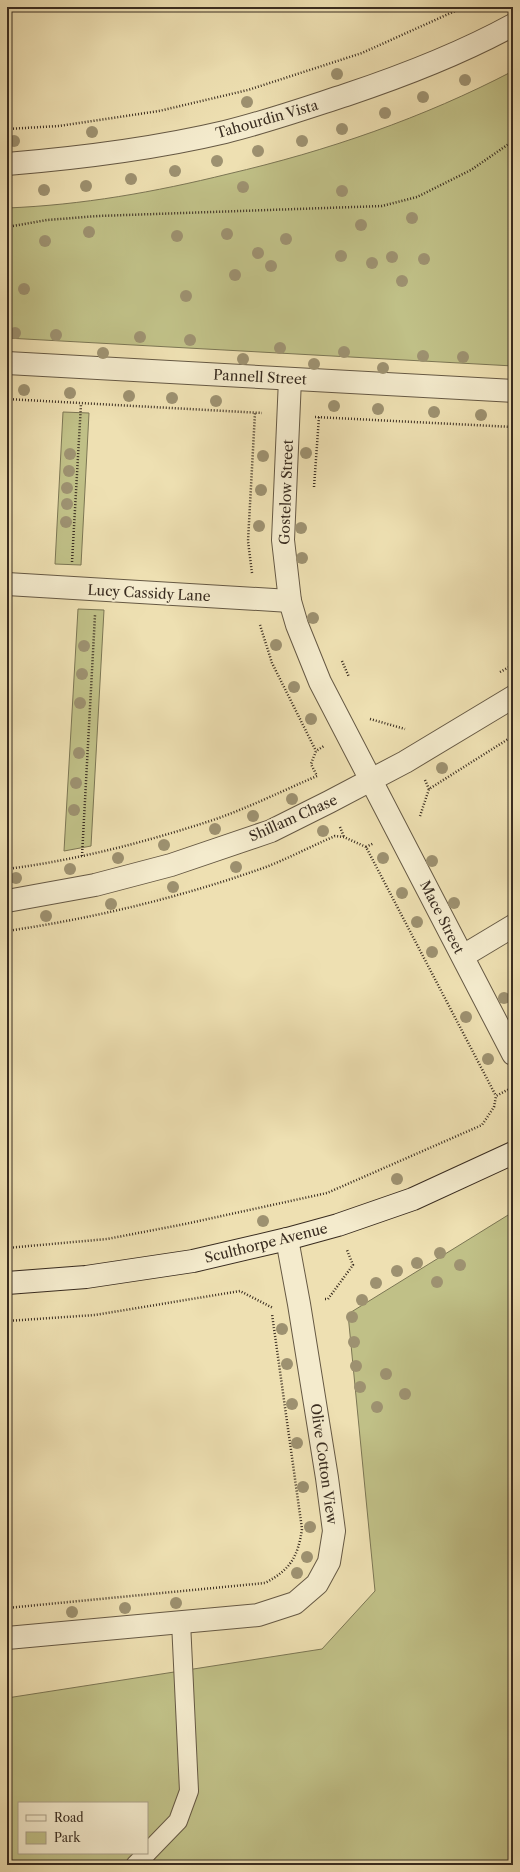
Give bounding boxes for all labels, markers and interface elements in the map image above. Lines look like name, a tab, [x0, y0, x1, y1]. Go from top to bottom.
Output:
street label: Tahourdin Vista	[214, 96, 321, 142]
street label: Pannell Street	[213, 366, 307, 388]
street label: Gostelow Street	[275, 439, 297, 545]
street label: Lucy Cassidy Lane	[87, 581, 211, 605]
street label: Shillam Chase	[246, 790, 340, 845]
street label: Mace Street	[416, 877, 468, 957]
street label: Sculthorpe Avenue	[203, 1219, 330, 1267]
street label: Olive Cotton View	[307, 1402, 341, 1526]
legend	[18, 1802, 148, 1854]
text: Road	[54, 1810, 84, 1825]
text: Park	[54, 1830, 81, 1845]

